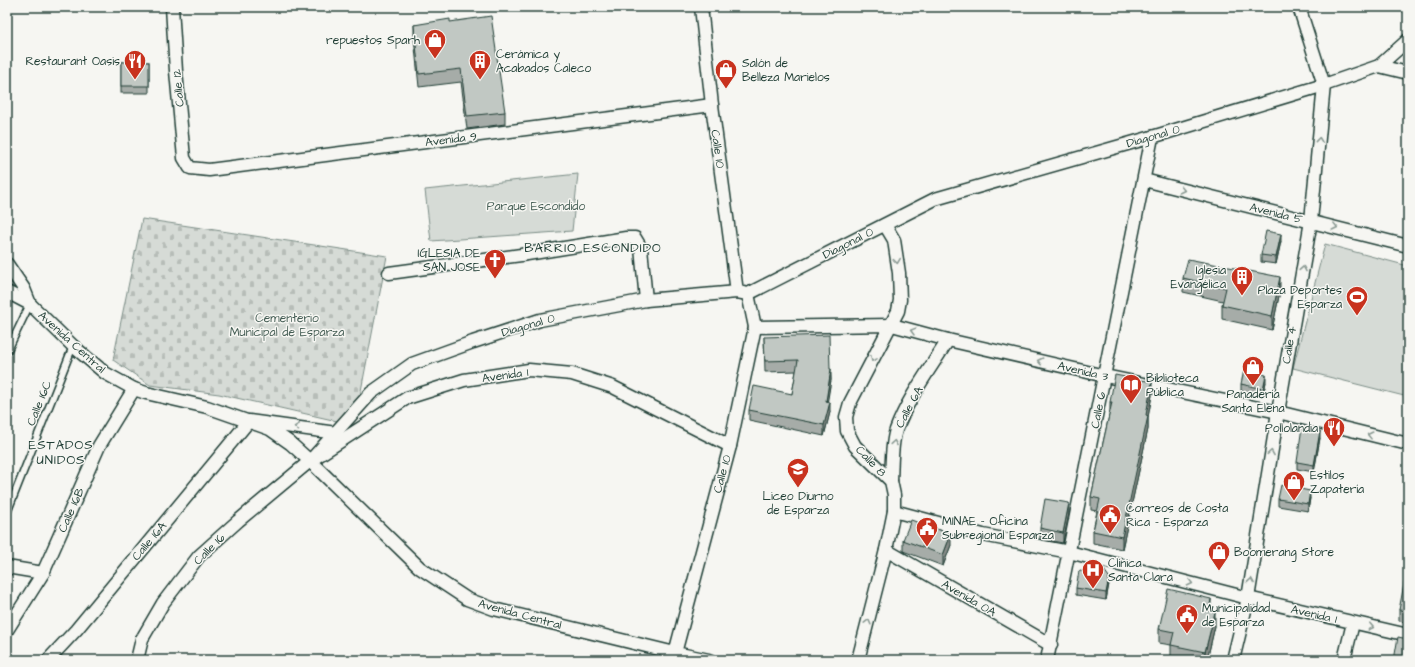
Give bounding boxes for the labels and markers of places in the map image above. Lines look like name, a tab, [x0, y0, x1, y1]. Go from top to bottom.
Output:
shop icon: repuestos Sparh	[422, 27, 448, 60]
place label: repuestos Sparh	[326, 32, 420, 49]
place label: Cerámica y Acabados Caleco	[496, 46, 592, 77]
restaurant icon: Restaurant Oasis	[122, 48, 148, 81]
building icon: Cerámica y Acabados Caleco	[467, 48, 493, 81]
place label: Restaurant Oasis	[25, 53, 120, 70]
place label: Salón de Belleza Marielos	[742, 55, 830, 86]
shop icon: Salón de Belleza Marielos	[713, 57, 739, 90]
place label: IGLESIA DE SAN JOSE	[418, 245, 480, 276]
church icon: IGLESIA DE SAN JOSE	[482, 247, 508, 280]
place label: Iglesia Evangélica	[1170, 262, 1226, 294]
building icon: Iglesia Evangélica	[1229, 264, 1255, 297]
place label: Plaza Deportes Esparza	[1258, 282, 1342, 313]
sports icon: Plaza Deportes Esparza	[1344, 284, 1370, 317]
shop icon: Panadería Santa Elena	[1240, 354, 1266, 387]
place label: Biblioteca Pública	[1146, 370, 1199, 401]
library icon: Biblioteca Pública	[1118, 372, 1144, 405]
place label: Panadería Santa Elena	[1221, 386, 1285, 417]
restaurant icon: Pollolandia	[1321, 415, 1347, 448]
place label: Pollolandia	[1265, 420, 1318, 437]
school or university icon: Liceo Diurno de Esparza	[785, 456, 811, 489]
place label: Estilos Zapatería	[1310, 467, 1364, 498]
shop icon: Estilos Zapatería	[1281, 469, 1307, 502]
place label: Liceo Diurno de Esparza	[763, 488, 834, 519]
place label: Correos de Costa Rica - Esparza	[1126, 500, 1228, 531]
public building icon: Correos de Costa Rica - Esparza	[1097, 502, 1123, 535]
place label: MINAE - Oficina Subregional Esparza	[942, 513, 1054, 545]
public building icon: MINAE - Oficina Subregional Esparza	[914, 515, 940, 548]
shop icon: Boomerang Store	[1206, 539, 1232, 572]
place label: Boomerang Store	[1234, 544, 1335, 562]
place label: Clínica Santa Clara	[1108, 555, 1173, 586]
hospital icon: Clínica Santa Clara	[1080, 557, 1106, 590]
place label: Municipalidad de Esparza	[1202, 600, 1270, 631]
public building icon: Municipalidad de Esparza	[1174, 602, 1200, 635]

